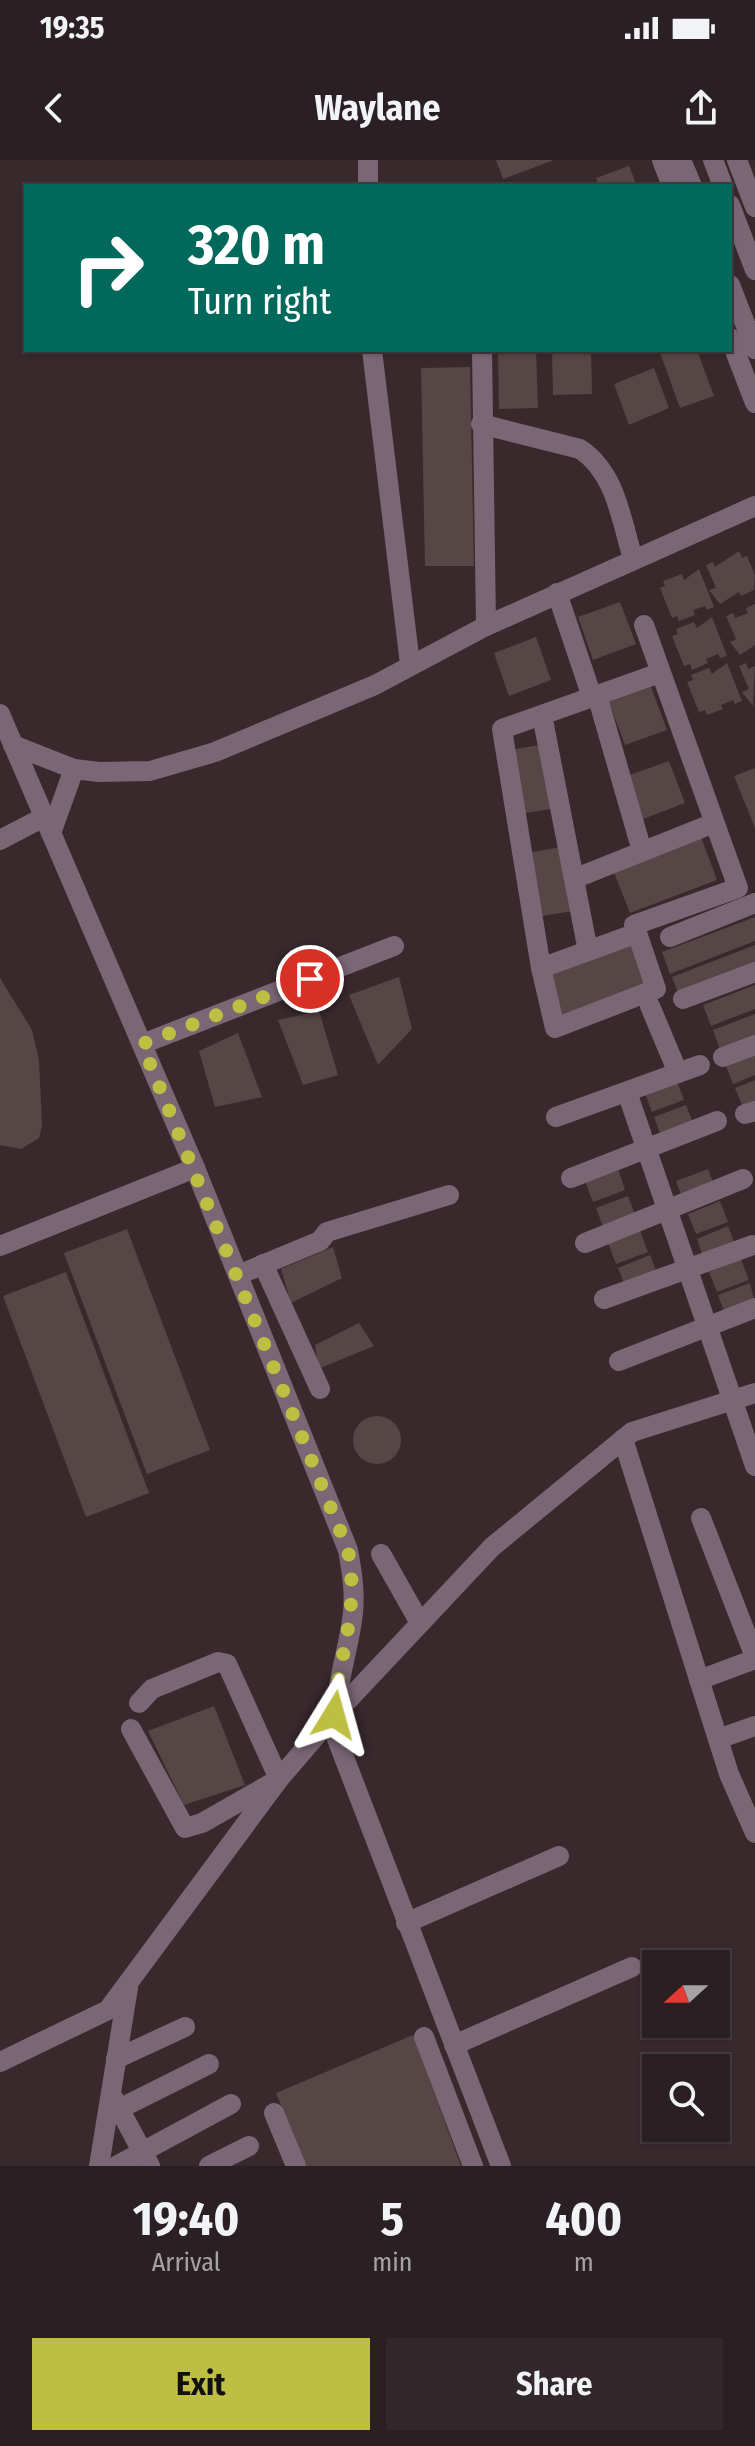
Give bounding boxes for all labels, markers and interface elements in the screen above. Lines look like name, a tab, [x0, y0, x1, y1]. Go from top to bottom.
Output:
text: 19:35	[40, 10, 104, 46]
icon: back	[32, 86, 76, 130]
text: Waylane	[315, 86, 440, 130]
icon: share	[679, 86, 723, 130]
text: 320 m	[188, 212, 325, 279]
icon: right	[56, 216, 160, 320]
text: Turn right	[188, 280, 331, 324]
pin	[276, 945, 344, 1013]
icon: arrive	[288, 957, 332, 1001]
position arrow	[292, 1673, 376, 1757]
north arrow	[642, 1950, 730, 2038]
map controls	[642, 1950, 730, 2142]
button: search	[642, 2054, 730, 2142]
text: 19:40	[133, 2190, 239, 2248]
text: 5	[381, 2190, 404, 2248]
text: 400	[545, 2190, 622, 2248]
text: Arrival	[152, 2247, 221, 2278]
text: min	[372, 2247, 412, 2278]
text: m	[574, 2247, 594, 2278]
button: Exit	[32, 2338, 370, 2430]
button: Share	[386, 2338, 723, 2430]

